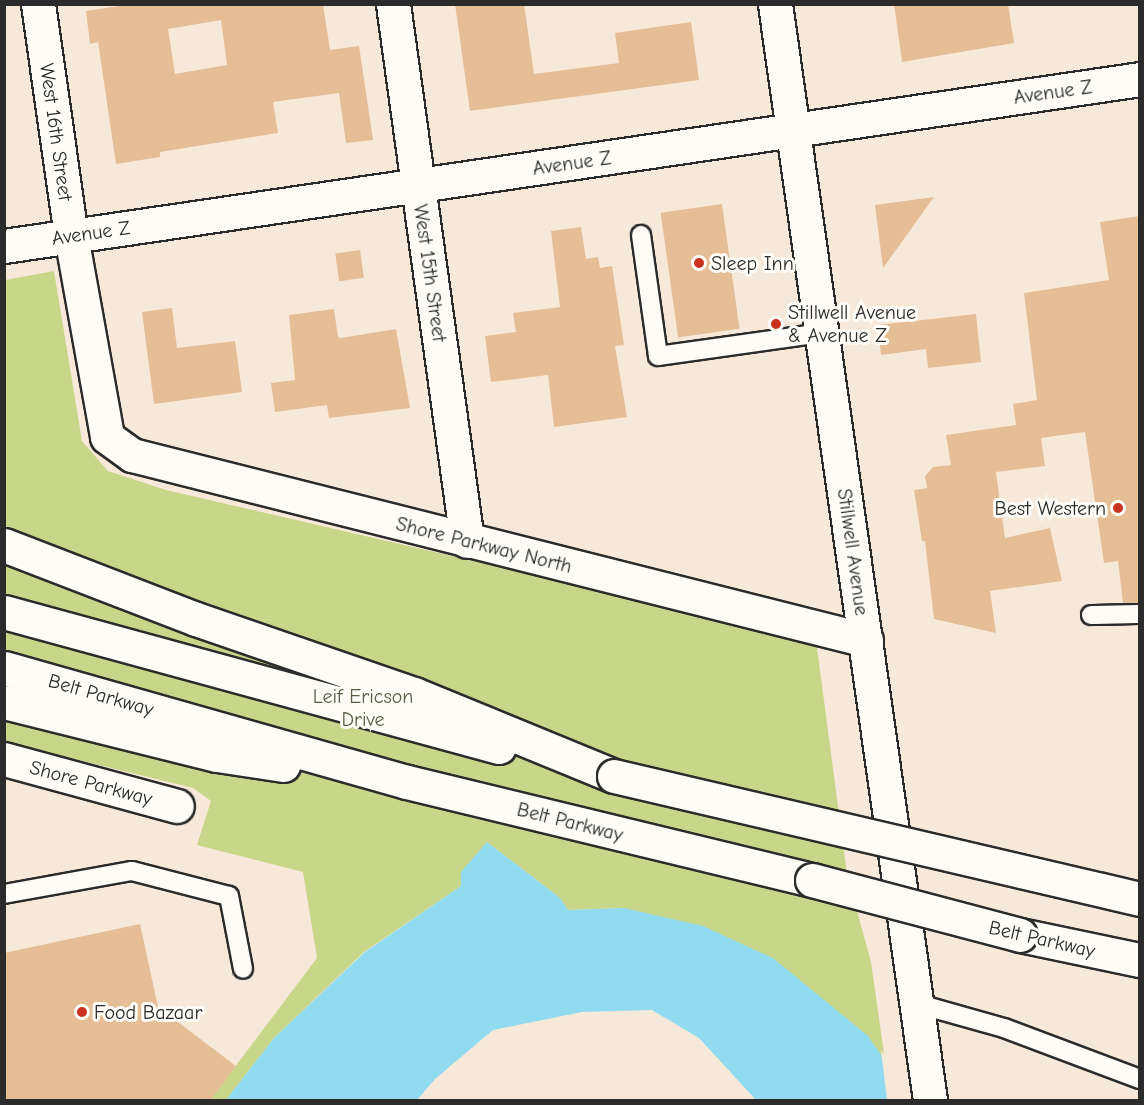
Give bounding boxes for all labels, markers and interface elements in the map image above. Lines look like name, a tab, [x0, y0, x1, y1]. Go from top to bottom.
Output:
street label: West 16th Street	[34, 62, 78, 202]
street label: Avenue Z	[1012, 75, 1094, 109]
street label: Avenue Z	[531, 146, 613, 180]
street label: West 15th Street	[408, 203, 452, 343]
street label: Avenue Z	[50, 216, 132, 250]
place label: Sleep Inn	[711, 251, 794, 275]
marker: Sleep Inn	[692, 256, 706, 270]
place label: Stillwell Avenue & Avenue Z	[788, 300, 916, 347]
marker: Stillwell Avenue & Avenue Z	[769, 317, 783, 331]
street label: Stillwell Avenue	[832, 487, 874, 617]
place label: Best Western	[994, 496, 1106, 520]
marker: Best Western	[1111, 501, 1125, 515]
street label: Shore Parkway North	[393, 512, 575, 578]
street label: Belt Parkway	[46, 669, 156, 721]
park label: Leif Ericson Drive	[313, 685, 413, 732]
street label: Shore Parkway	[27, 755, 155, 811]
street label: Belt Parkway	[515, 797, 625, 847]
street label: Belt Parkway	[987, 915, 1097, 963]
place label: Food Bazaar	[94, 1000, 202, 1024]
marker: Food Bazaar	[75, 1005, 89, 1019]

